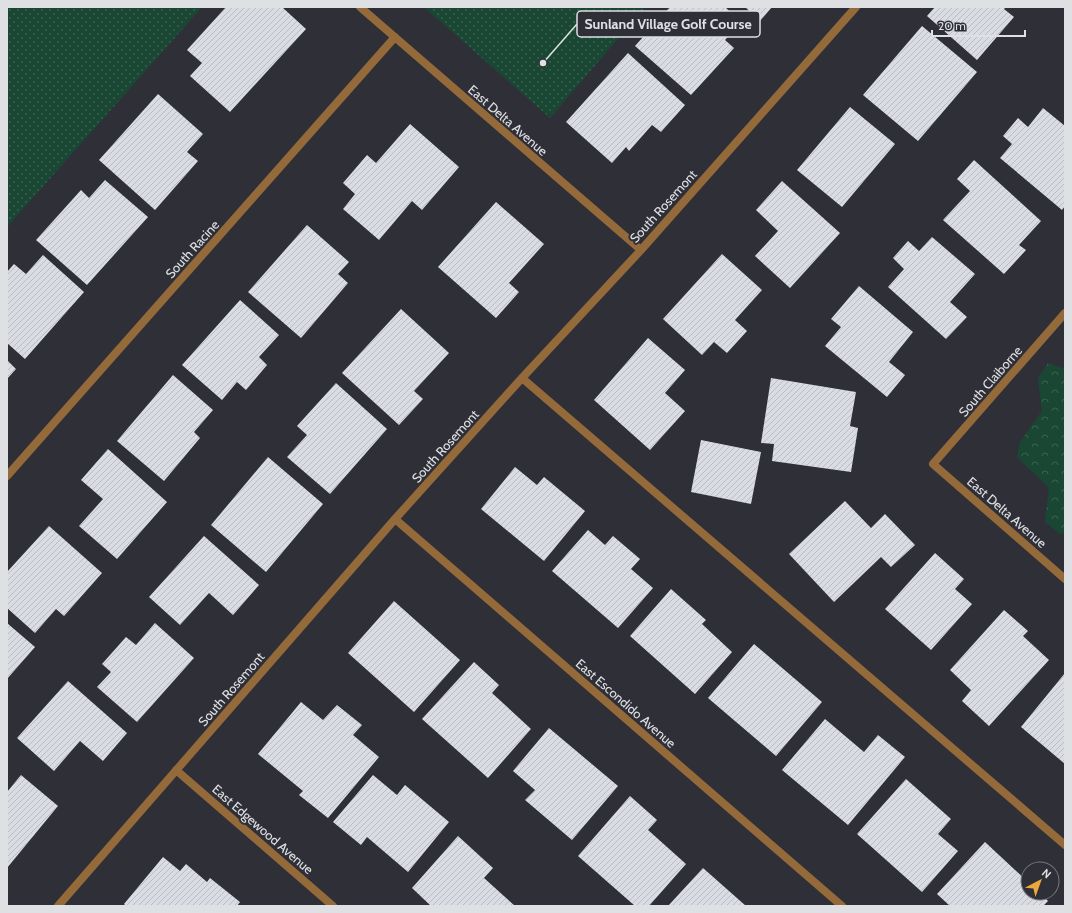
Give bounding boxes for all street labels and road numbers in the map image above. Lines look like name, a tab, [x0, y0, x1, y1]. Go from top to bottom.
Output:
street label: East Delta Avenue	[465, 81, 551, 159]
street label: South Rosemont	[626, 166, 700, 246]
street label: South Racine	[162, 216, 222, 281]
street label: South Claiborne	[955, 342, 1025, 420]
street label: South Rosemont	[408, 406, 482, 486]
street label: East Delta Avenue	[964, 473, 1050, 551]
street label: South Rosemont	[195, 648, 268, 729]
street label: East Escondido Avenue	[573, 655, 680, 751]
street label: East Edgewood Avenue	[209, 781, 317, 877]

